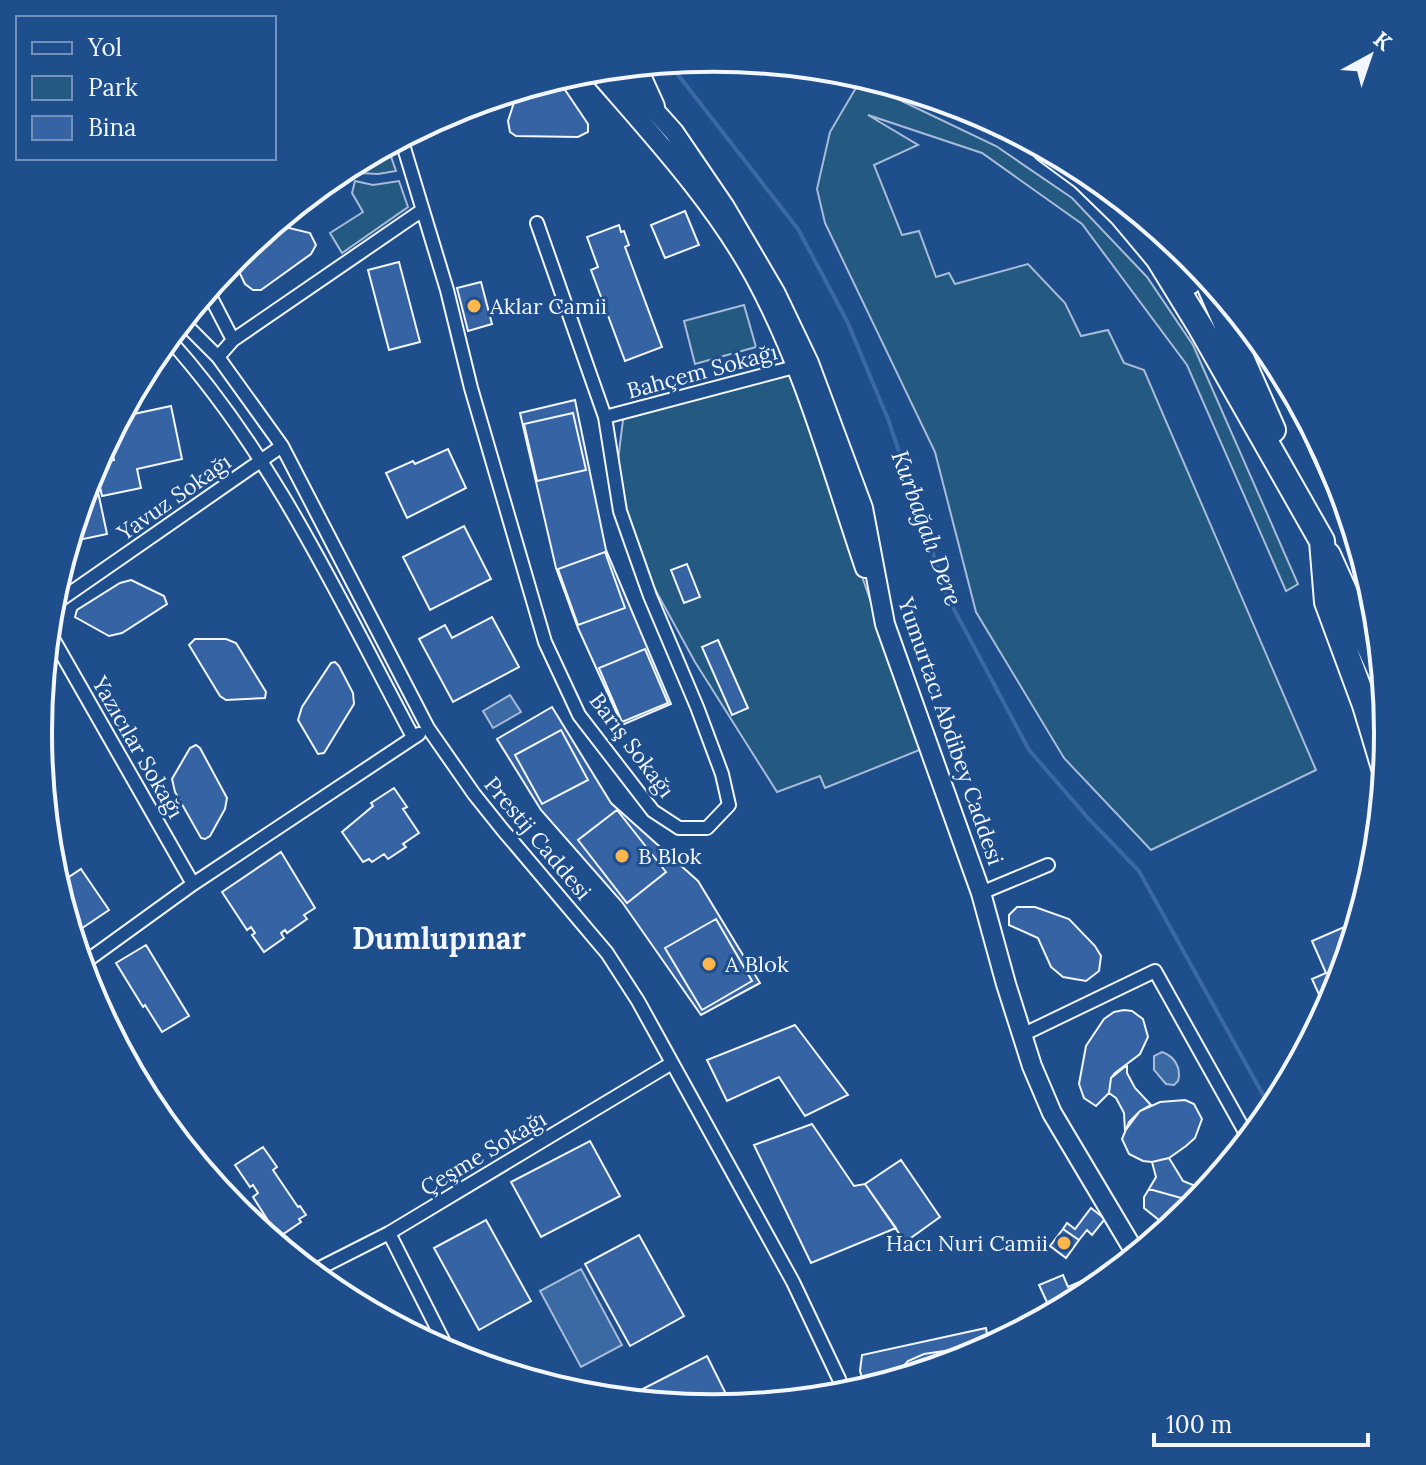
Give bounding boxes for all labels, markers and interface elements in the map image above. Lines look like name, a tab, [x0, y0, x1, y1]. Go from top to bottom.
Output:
legend	[16, 16, 276, 160]
north arrow	[1330, 16, 1410, 96]
text: K	[1368, 25, 1398, 57]
text: Yol	[87, 32, 122, 63]
text: Park	[88, 72, 138, 103]
text: Bina	[88, 112, 136, 143]
place label: Aklar Camii	[489, 292, 607, 320]
marker: Aklar Camii	[465, 297, 483, 315]
street label: Bahçem Sokağı	[624, 337, 780, 405]
water label: Kurbağalı Dere	[885, 446, 969, 610]
street label: Yavuz Sokağı	[111, 447, 236, 547]
street label: Yumurtacı Abdibey Caddesi	[892, 593, 1010, 869]
street label: Yazıcılar Sokağı	[85, 670, 190, 823]
street label: Barış Sokağı	[583, 687, 681, 803]
street label: Prestij Caddesi	[478, 771, 598, 905]
place label: B Blok	[638, 842, 702, 870]
marker: B Blok	[613, 847, 631, 865]
district label: Dumlupınar	[352, 919, 527, 957]
place label: A Blok	[724, 950, 789, 978]
marker: A Blok	[700, 955, 718, 973]
street label: Çeşme Sokağı	[415, 1104, 551, 1202]
place label: Hacı Nuri Camii	[886, 1229, 1048, 1257]
marker: Hacı Nuri Camii	[1055, 1234, 1073, 1252]
scale bar	[1154, 1397, 1368, 1447]
text: 100 m	[1166, 1409, 1232, 1440]

